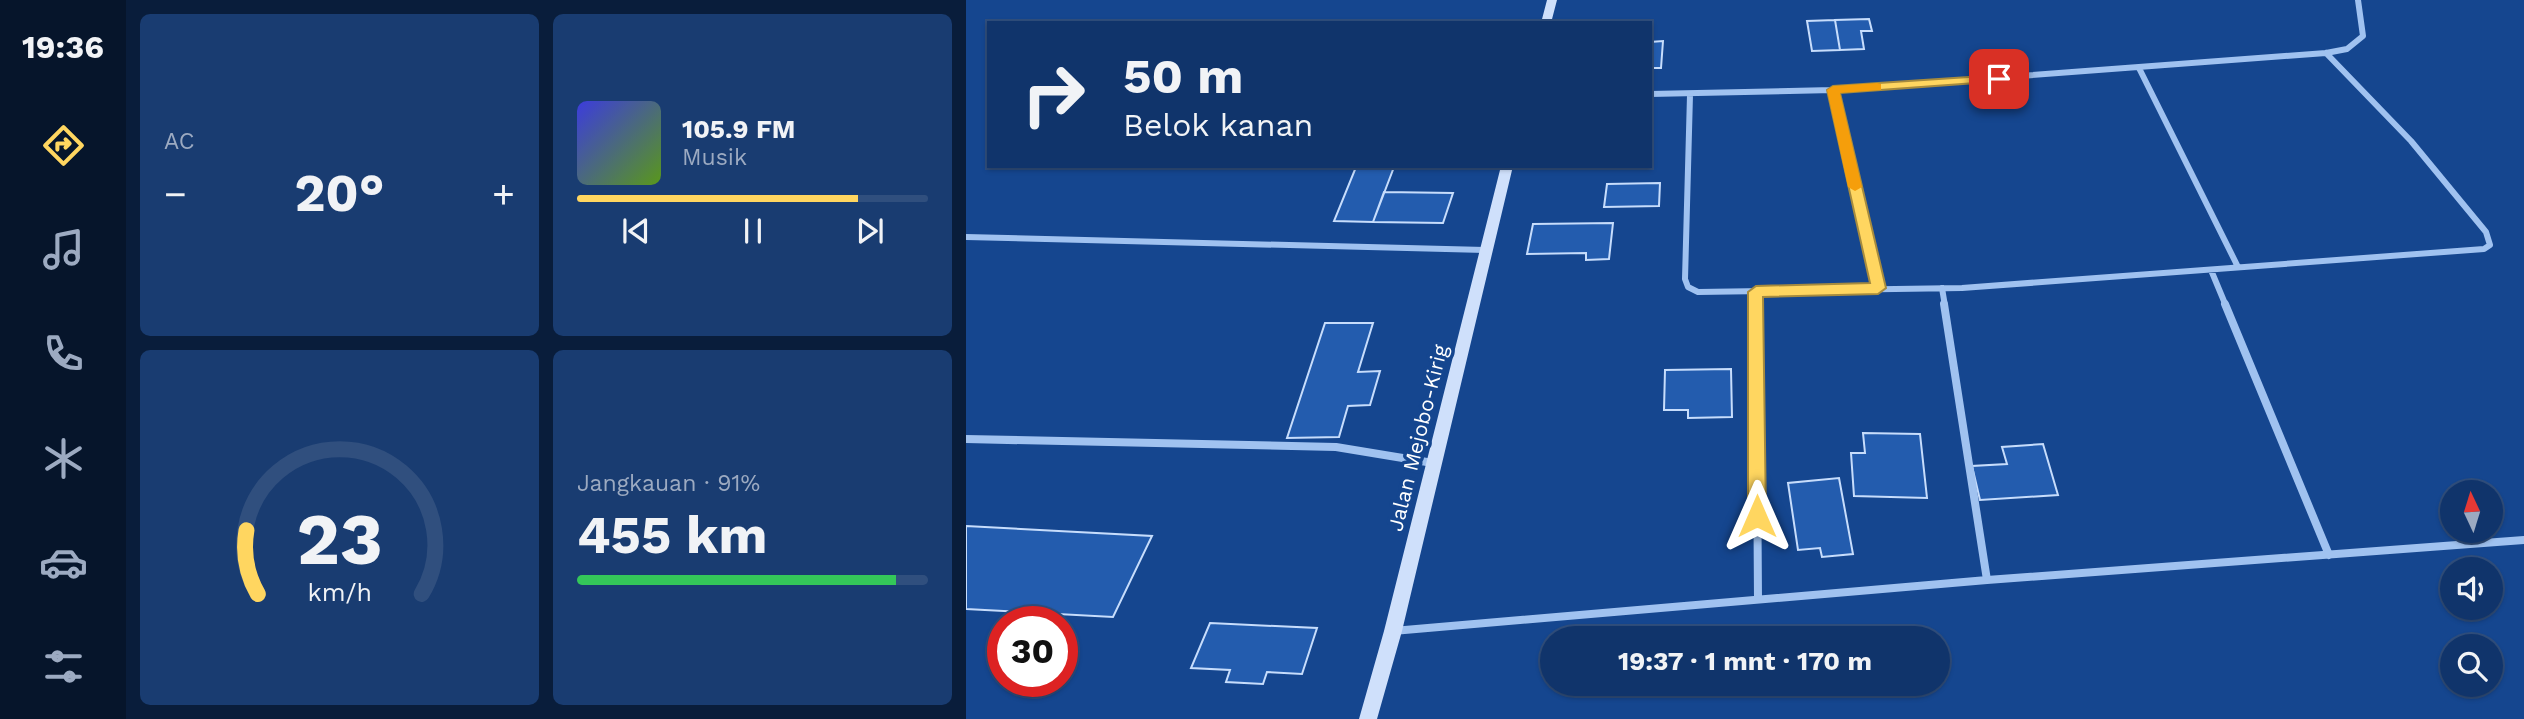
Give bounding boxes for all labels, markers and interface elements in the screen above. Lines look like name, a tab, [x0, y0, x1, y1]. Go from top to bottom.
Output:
text: 19:36	[22, 28, 104, 66]
text: 50 m	[1123, 47, 1243, 105]
icon: right	[1008, 49, 1099, 140]
pin	[1969, 49, 2029, 109]
icon: arrive	[1980, 60, 2018, 98]
text: Belok kanan	[1123, 106, 1313, 144]
text: 105.9 FM	[682, 114, 796, 144]
icon: directions	[39, 121, 88, 170]
text: AC	[164, 128, 194, 155]
text: Musik	[682, 144, 747, 171]
text: 20°	[294, 163, 385, 224]
text: −	[164, 172, 187, 216]
text: +	[492, 172, 515, 216]
icon: previous	[617, 212, 655, 250]
icon: pause	[734, 212, 772, 250]
icon: next	[851, 212, 889, 250]
icon: music	[39, 225, 88, 274]
icon: phone	[39, 329, 88, 378]
street label: Jalan Mejobo-Kirig	[1382, 341, 1453, 534]
icon: climate	[39, 434, 88, 483]
text: Jangkauan · 91%	[577, 470, 760, 497]
position arrow	[1720, 479, 1794, 553]
north arrow	[2440, 480, 2502, 542]
map controls	[2440, 480, 2503, 697]
text: 23	[296, 496, 383, 582]
text: 455 km	[577, 505, 767, 566]
icon: car	[39, 538, 88, 587]
button: sound	[2440, 557, 2503, 620]
text: km/h	[307, 577, 372, 606]
speed limit sign: 30	[987, 606, 1078, 697]
button: search	[2440, 634, 2503, 697]
icon: filters	[39, 642, 88, 691]
text: 19:37 · 1 mnt · 170 m	[1618, 646, 1872, 676]

